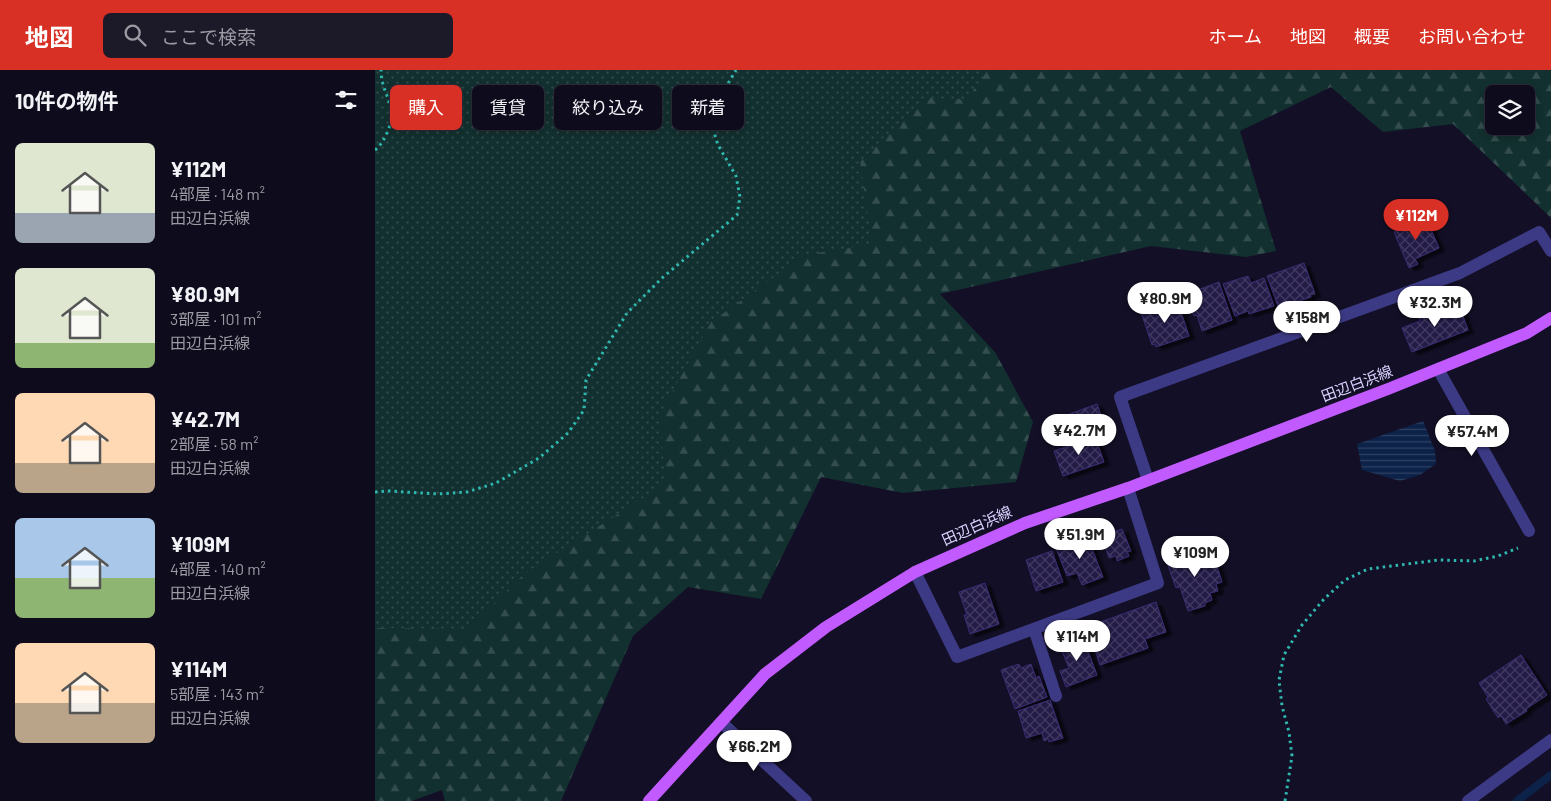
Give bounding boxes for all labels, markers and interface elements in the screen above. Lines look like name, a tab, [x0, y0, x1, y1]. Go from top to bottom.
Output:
search box	[103, 13, 453, 58]
icon: search	[121, 21, 149, 49]
text: 地図	[25, 22, 73, 51]
text: ここで検索	[161, 25, 256, 48]
text: ホーム	[1209, 25, 1262, 47]
text: 地図	[1290, 25, 1326, 47]
text: 概要	[1354, 25, 1390, 47]
text: お問い合わせ	[1418, 25, 1526, 47]
chip: 購入	[390, 85, 462, 130]
chip: 賃貸	[472, 85, 544, 130]
chip: 絞り込み	[554, 85, 662, 130]
chip: 新着	[672, 85, 744, 130]
map controls	[1485, 85, 1535, 135]
button: layers	[1485, 85, 1535, 135]
icon: filters	[332, 86, 360, 114]
text: 10件の物件	[15, 88, 118, 113]
text: ¥112M	[170, 156, 226, 181]
icon: home	[55, 163, 115, 223]
text: 4部屋 · 148 m²	[170, 184, 265, 203]
pin: ¥112M	[1381, 198, 1451, 241]
text: ¥112M	[1395, 205, 1437, 224]
text: 田辺白浜線	[170, 208, 250, 227]
text: ¥80.9M	[170, 281, 240, 306]
pin: ¥80.9M	[1124, 282, 1206, 324]
pin: ¥32.3M	[1394, 286, 1476, 328]
icon: home	[55, 288, 115, 348]
text: ¥80.9M	[1138, 288, 1192, 307]
text: ¥32.3M	[1409, 292, 1461, 311]
pin: ¥158M	[1272, 300, 1342, 343]
text: ¥158M	[1284, 307, 1330, 326]
text: 3部屋 · 101 m²	[170, 309, 261, 328]
text: 田辺白浜線	[170, 333, 250, 352]
street label: 田辺白浜線	[1318, 361, 1395, 405]
text: ¥42.7M	[170, 406, 240, 431]
icon: home	[55, 413, 115, 473]
pin: ¥42.7M	[1038, 414, 1120, 456]
pin: ¥57.4M	[1431, 414, 1513, 457]
text: ¥42.7M	[1052, 420, 1106, 439]
text: ¥57.4M	[1446, 421, 1498, 440]
text: 2部屋 · 58 m²	[170, 434, 259, 453]
text: 田辺白浜線	[170, 458, 250, 477]
street label: 田辺白浜線	[939, 502, 1015, 549]
pin: ¥51.9M	[1039, 518, 1121, 560]
text: ¥51.9M	[1055, 524, 1105, 543]
text: ¥109M	[170, 531, 230, 556]
pin: ¥109M	[1160, 536, 1230, 578]
icon: home	[55, 538, 115, 598]
text: ¥109M	[1172, 542, 1218, 561]
text: 4部屋 · 140 m²	[170, 559, 266, 578]
text: 田辺白浜線	[170, 583, 250, 602]
pin: ¥114M	[1042, 620, 1112, 662]
text: ¥114M	[1055, 626, 1099, 645]
text: ¥114M	[170, 656, 227, 681]
icon: home	[55, 663, 115, 723]
text: 5部屋 · 143 m²	[170, 684, 264, 703]
text: 田辺白浜線	[170, 708, 250, 727]
pin: ¥66.2M	[713, 730, 795, 772]
text: ¥66.2M	[728, 736, 780, 755]

